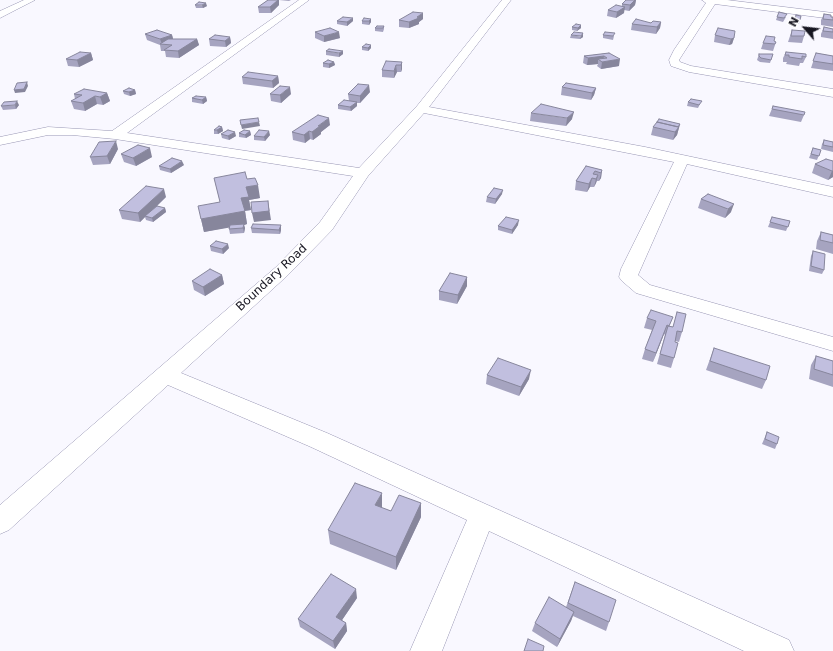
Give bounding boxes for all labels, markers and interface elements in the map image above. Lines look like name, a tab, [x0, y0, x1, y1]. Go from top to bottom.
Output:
north arrow	[785, 8, 825, 48]
text: N	[786, 15, 802, 29]
street label: Boundary Road	[234, 241, 310, 315]

